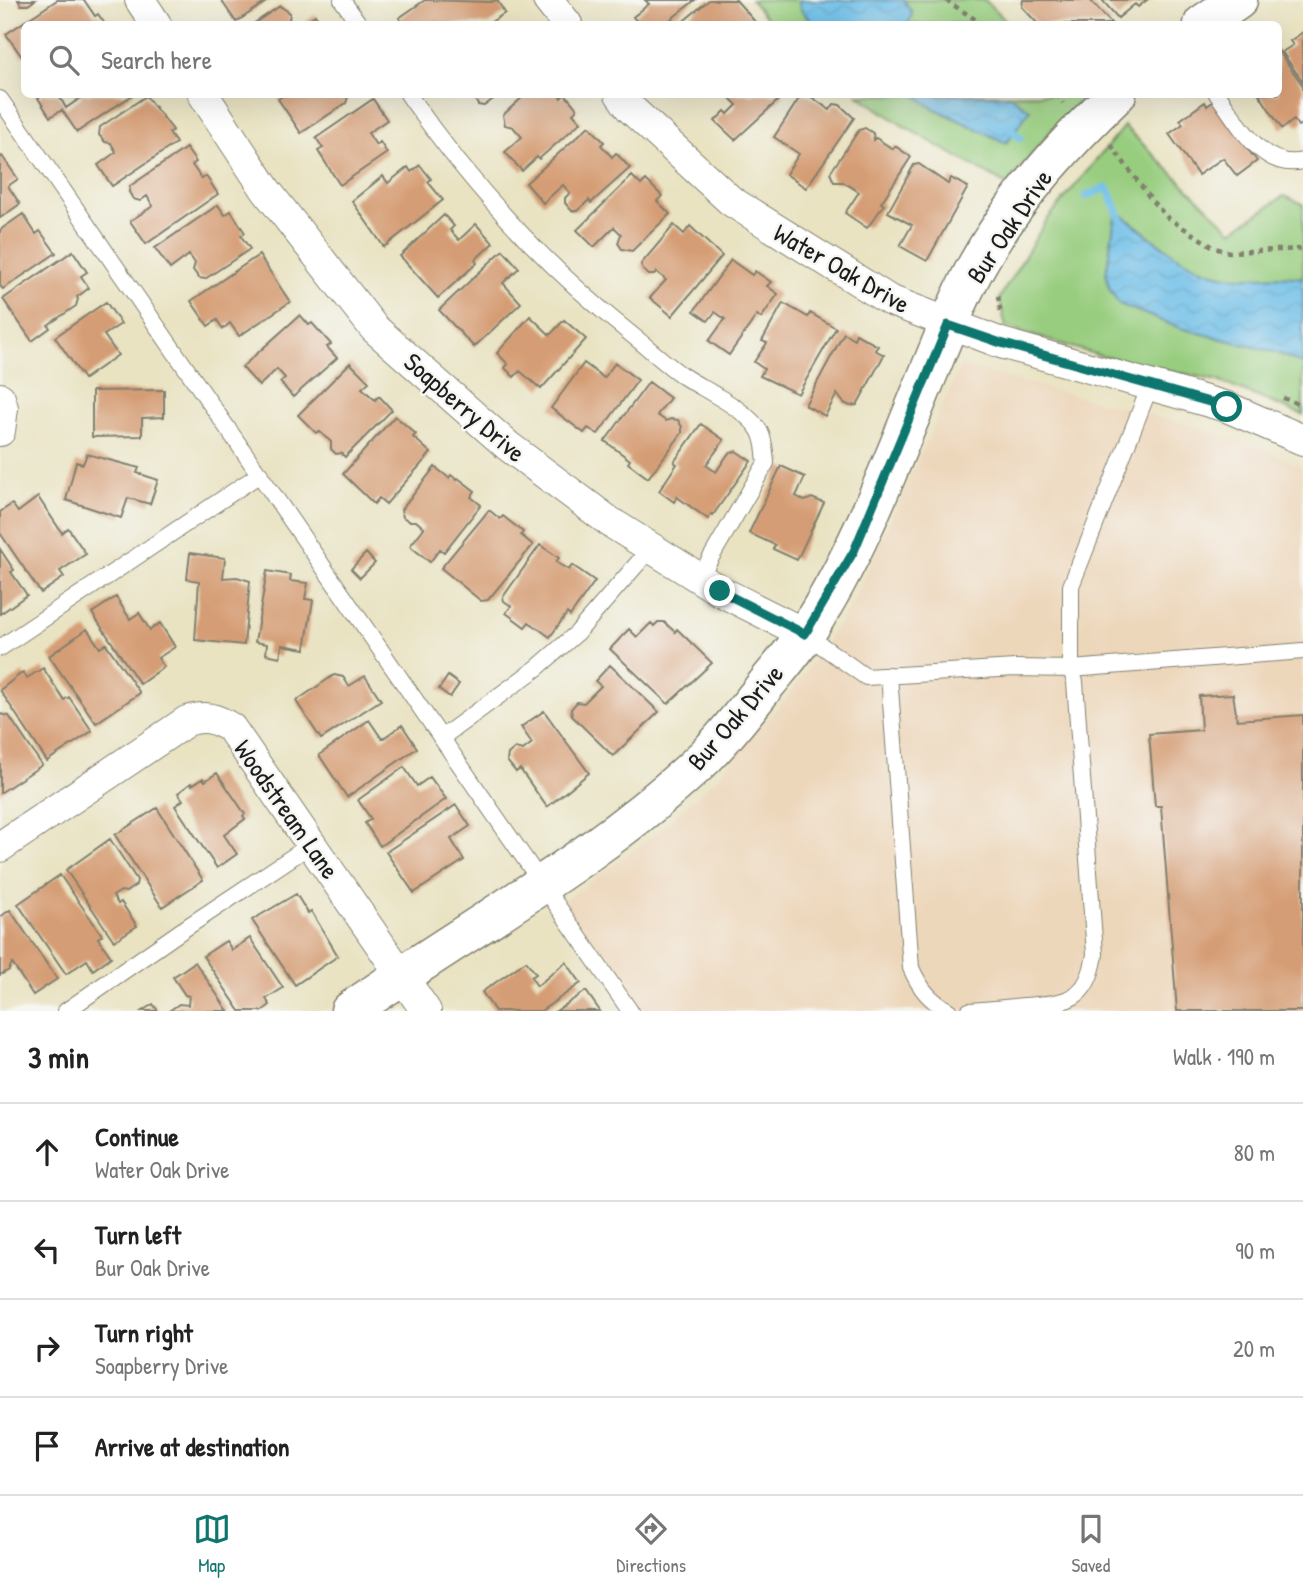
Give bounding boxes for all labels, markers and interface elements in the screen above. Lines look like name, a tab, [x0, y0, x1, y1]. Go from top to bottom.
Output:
search box	[21, 21, 1282, 98]
icon: search	[45, 41, 83, 79]
text: Search here	[101, 42, 212, 77]
street label: Bur Oak Drive	[958, 162, 1060, 290]
street label: Water Oak Drive	[767, 215, 917, 321]
street label: Soapberry Drive	[397, 344, 533, 470]
route start	[1211, 391, 1242, 422]
route end	[704, 575, 735, 606]
street label: Bur Oak Drive	[679, 656, 791, 778]
street label: Woodstream Lane	[226, 733, 348, 885]
text: 3 min	[28, 1037, 89, 1077]
text: Walk · 190 m	[1173, 1041, 1275, 1072]
text: Continue	[95, 1119, 179, 1154]
icon: ahead	[28, 1133, 66, 1171]
text: 80 m	[1234, 1137, 1275, 1168]
text: Water Oak Drive	[95, 1154, 229, 1185]
text: Turn left	[95, 1217, 181, 1252]
icon: left	[28, 1231, 66, 1269]
text: 90 m	[1235, 1235, 1275, 1266]
text: Bur Oak Drive	[95, 1252, 210, 1283]
text: Turn right	[95, 1315, 193, 1350]
icon: right	[28, 1329, 66, 1367]
text: 20 m	[1233, 1333, 1275, 1364]
text: Soapberry Drive	[95, 1350, 228, 1381]
icon: arrive	[28, 1427, 66, 1465]
text: Arrive at destination	[95, 1429, 290, 1464]
tab: Map	[193, 1510, 231, 1578]
tab: Directions	[616, 1510, 686, 1578]
tab: Saved	[1072, 1510, 1110, 1578]

